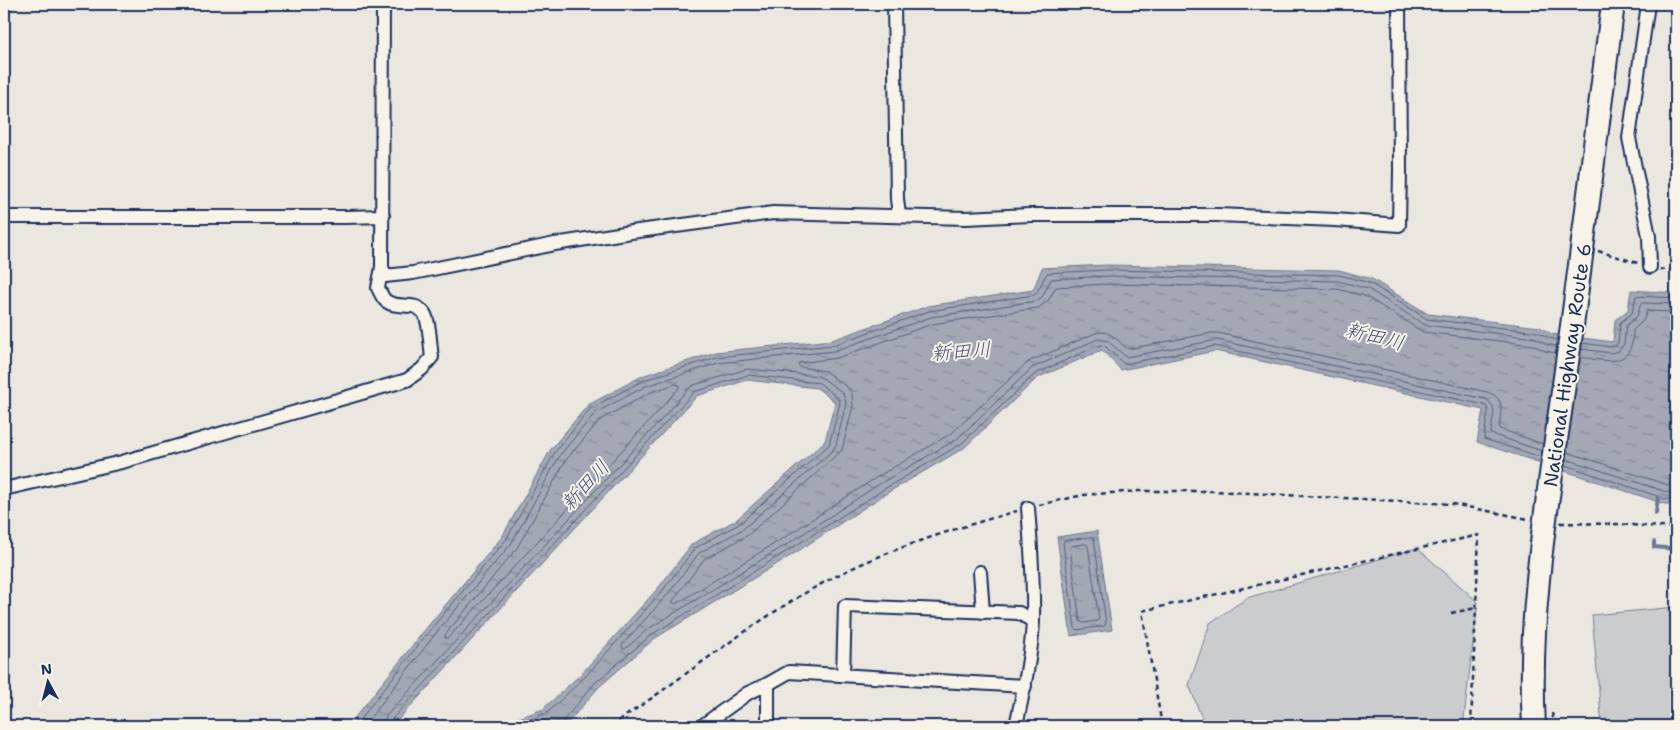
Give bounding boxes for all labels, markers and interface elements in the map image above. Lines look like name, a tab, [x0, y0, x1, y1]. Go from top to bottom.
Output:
street label: National Highway Route 6	[1538, 242, 1597, 489]
water label: 新田川	[1343, 316, 1407, 356]
water label: 新田川	[930, 336, 992, 366]
water label: 新田川	[555, 454, 615, 516]
north arrow	[22, 658, 72, 708]
text: N	[40, 659, 53, 679]

